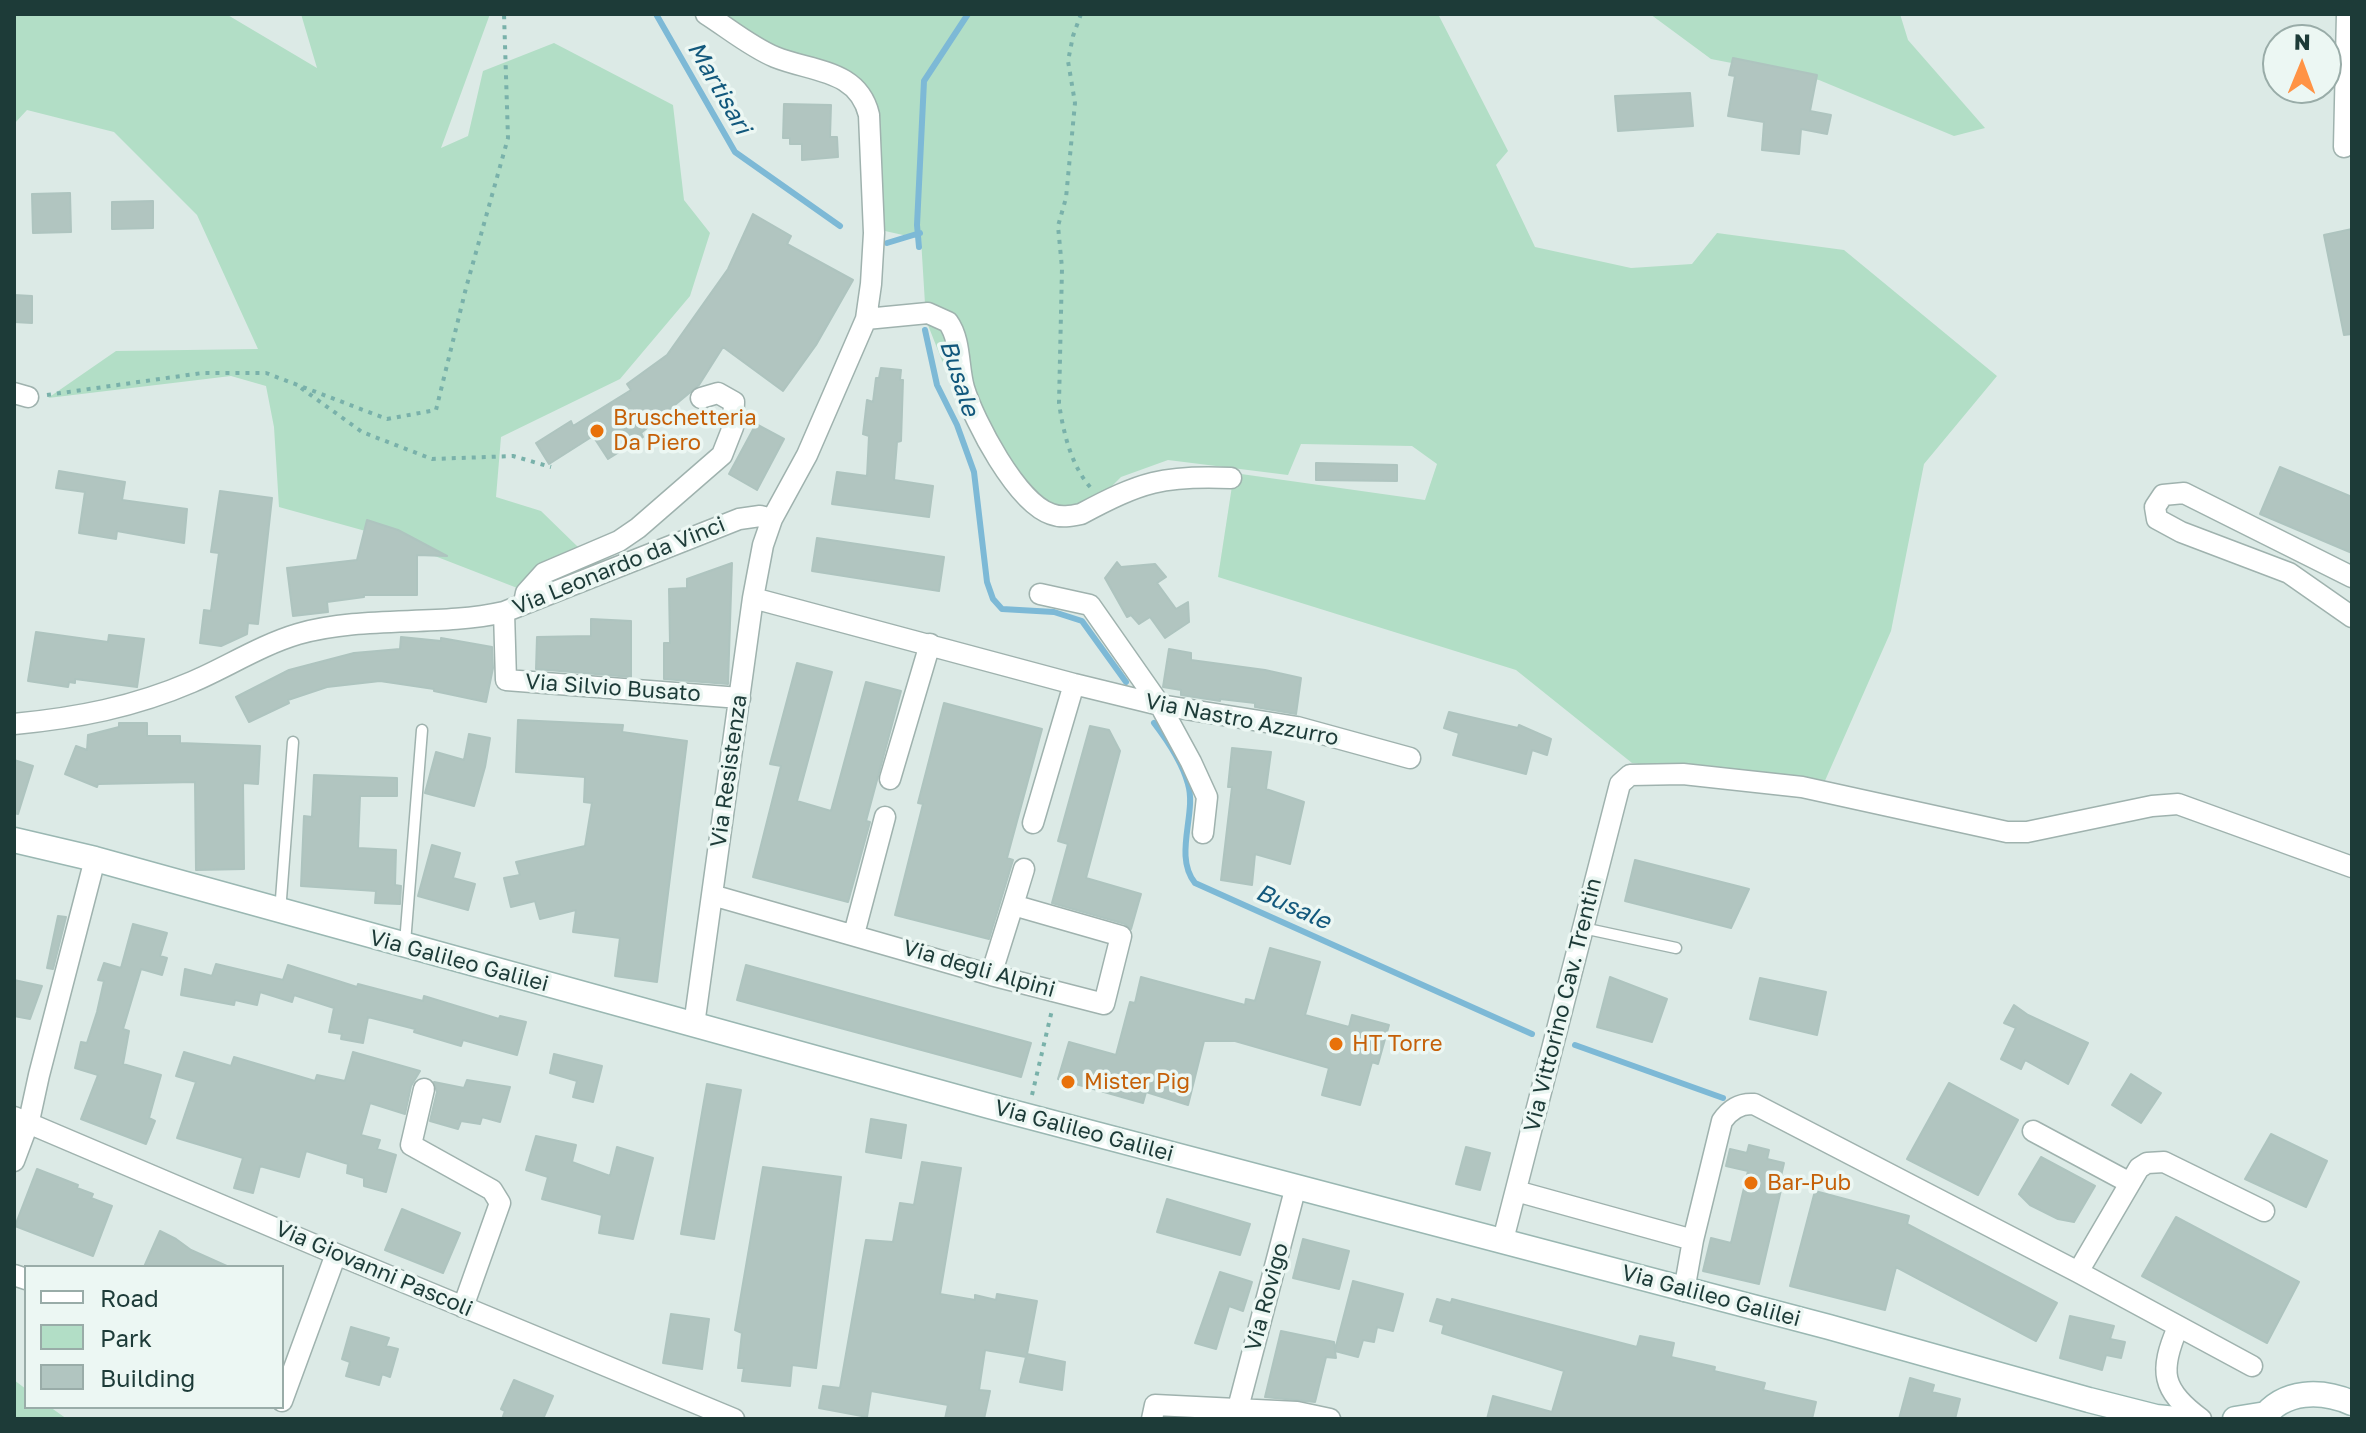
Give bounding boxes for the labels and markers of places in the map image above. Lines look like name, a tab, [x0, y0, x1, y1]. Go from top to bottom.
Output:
place label: Bruschetteria Da Piero	[613, 405, 757, 456]
marker: Bruschetteria Da Piero	[588, 422, 606, 440]
place label: HT Torre	[1352, 1031, 1442, 1057]
marker: HT Torre	[1327, 1035, 1345, 1053]
place label: Mister Pig	[1084, 1069, 1190, 1095]
marker: Mister Pig	[1059, 1073, 1077, 1091]
place label: Bar-Pub	[1767, 1170, 1851, 1196]
marker: Bar-Pub	[1742, 1174, 1760, 1192]

